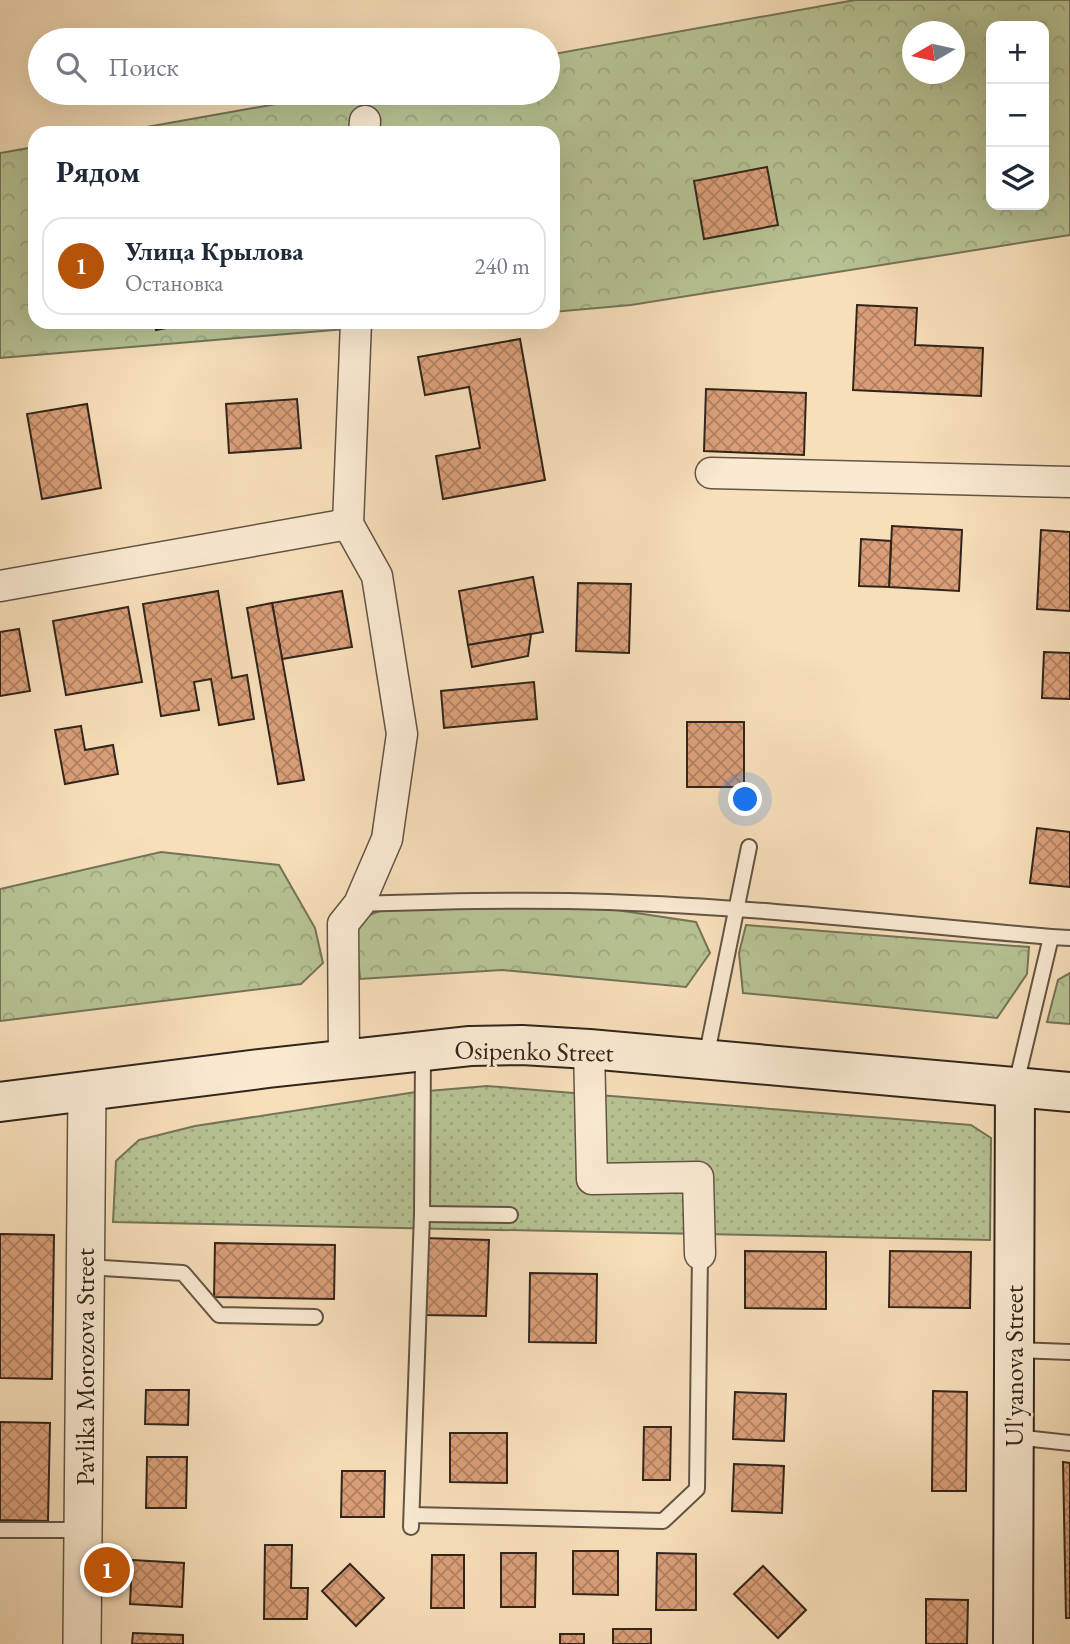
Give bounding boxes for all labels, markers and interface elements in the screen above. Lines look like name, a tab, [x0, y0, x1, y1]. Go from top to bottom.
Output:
north arrow	[902, 21, 965, 84]
map controls	[986, 21, 1049, 210]
button: +	[986, 21, 1049, 84]
search box	[28, 28, 560, 105]
icon: search	[52, 48, 90, 86]
text: Поиск	[108, 50, 179, 84]
button: −	[986, 84, 1049, 147]
button: layers	[986, 147, 1049, 210]
text: Рядом	[56, 152, 140, 191]
text: Улица Крылова	[125, 234, 304, 268]
text: 1	[75, 251, 87, 281]
text: 240 m	[474, 251, 530, 281]
text: Остановка	[125, 268, 223, 298]
your location	[728, 782, 762, 816]
street label: Osipenko Street	[454, 1033, 614, 1069]
street label: Pavlika Morozova Street	[68, 1248, 102, 1486]
street label: Ul'yanova Street	[997, 1285, 1031, 1447]
pin: 1	[84, 1544, 130, 1596]

